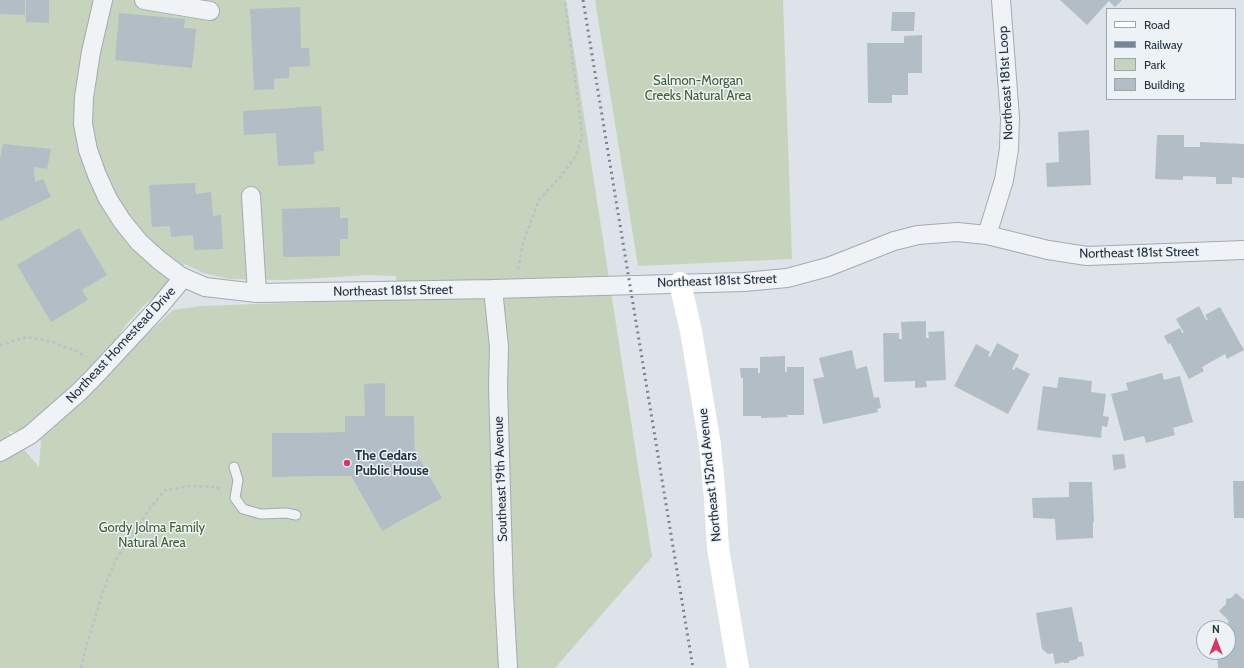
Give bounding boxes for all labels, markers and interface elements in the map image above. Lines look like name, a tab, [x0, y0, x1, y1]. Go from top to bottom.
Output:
legend	[1106, 8, 1236, 100]
text: Road	[1144, 17, 1170, 32]
street label: Northeast 181st Loop	[995, 26, 1017, 140]
text: Railway	[1144, 37, 1182, 52]
text: Park	[1144, 57, 1166, 72]
park label: Salmon-Morgan Creeks Natural Area	[645, 73, 751, 104]
text: Building	[1144, 77, 1185, 92]
street label: Northeast 181st Street	[1079, 244, 1199, 262]
street label: Northeast 181st Street	[657, 271, 777, 291]
street label: Northeast 181st Street	[333, 282, 453, 300]
street label: Northeast Homestead Drive	[63, 284, 179, 406]
street label: Northeast 152nd Avenue	[695, 408, 725, 542]
street label: Southeast 19th Avenue	[491, 416, 511, 542]
place label: The Cedars Public House	[355, 448, 429, 479]
marker: The Cedars Public House	[342, 458, 352, 468]
park label: Gordy Jolma Family Natural Area	[99, 520, 205, 551]
north arrow	[1196, 620, 1236, 660]
text: N	[1212, 622, 1220, 636]

